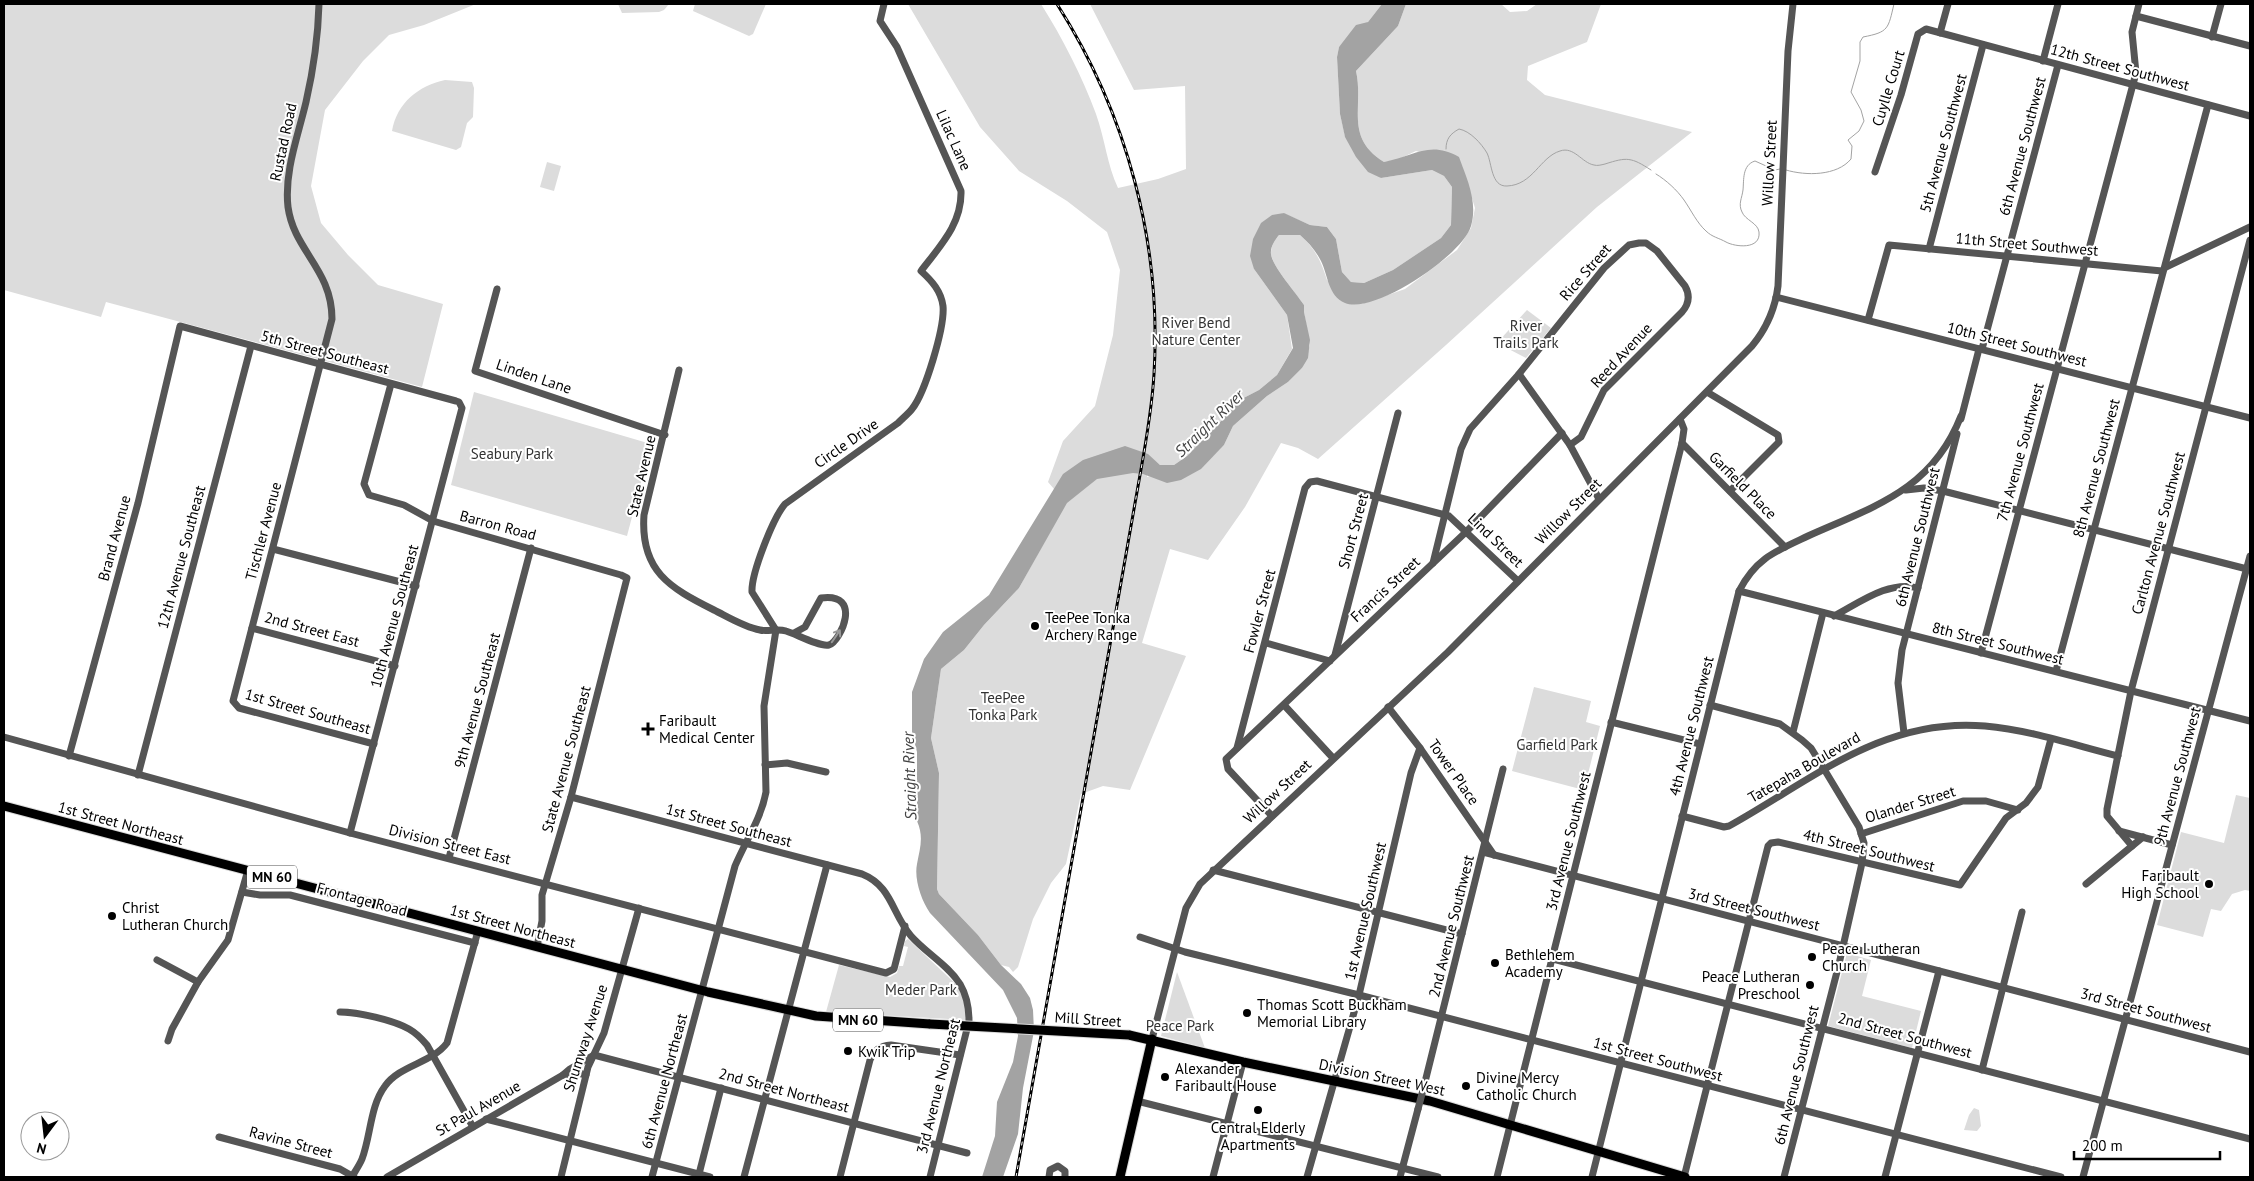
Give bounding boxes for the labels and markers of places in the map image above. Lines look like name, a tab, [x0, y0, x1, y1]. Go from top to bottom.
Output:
place label: TeePee Tonka Archery Range	[1045, 608, 1137, 644]
marker: TeePee Tonka Archery Range	[1029, 620, 1041, 632]
place label: Faribault Medical Center	[659, 711, 755, 747]
marker: Faribault Medical Center	[641, 722, 655, 736]
place label: Faribault High School	[2121, 866, 2200, 902]
marker: Faribault High School	[2203, 878, 2215, 890]
place label: Christ Lutheran Church	[122, 898, 228, 934]
marker: Christ Lutheran Church	[106, 910, 118, 922]
place label: Peace Lutheran Church	[1822, 939, 1920, 975]
place label: Bethlehem Academy	[1505, 945, 1575, 981]
marker: Peace Lutheran Church	[1806, 951, 1818, 963]
marker: Bethlehem Academy	[1489, 957, 1501, 969]
place label: Peace Lutheran Preschool	[1702, 967, 1801, 1003]
marker: Peace Lutheran Preschool	[1804, 979, 1816, 991]
place label: Thomas Scott Buckham Memorial Library	[1257, 995, 1407, 1031]
marker: Thomas Scott Buckham Memorial Library	[1241, 1007, 1253, 1019]
place label: Kwik Trip	[858, 1042, 916, 1061]
marker: Kwik Trip	[842, 1045, 854, 1057]
place label: Alexander Faribault House	[1175, 1059, 1277, 1095]
place label: Divine Mercy Catholic Church	[1476, 1068, 1577, 1104]
marker: Alexander Faribault House	[1159, 1071, 1171, 1083]
marker: Divine Mercy Catholic Church	[1460, 1080, 1472, 1092]
marker: Central Elderly Apartments	[1252, 1104, 1264, 1116]
place label: Central Elderly Apartments	[1211, 1118, 1305, 1154]

